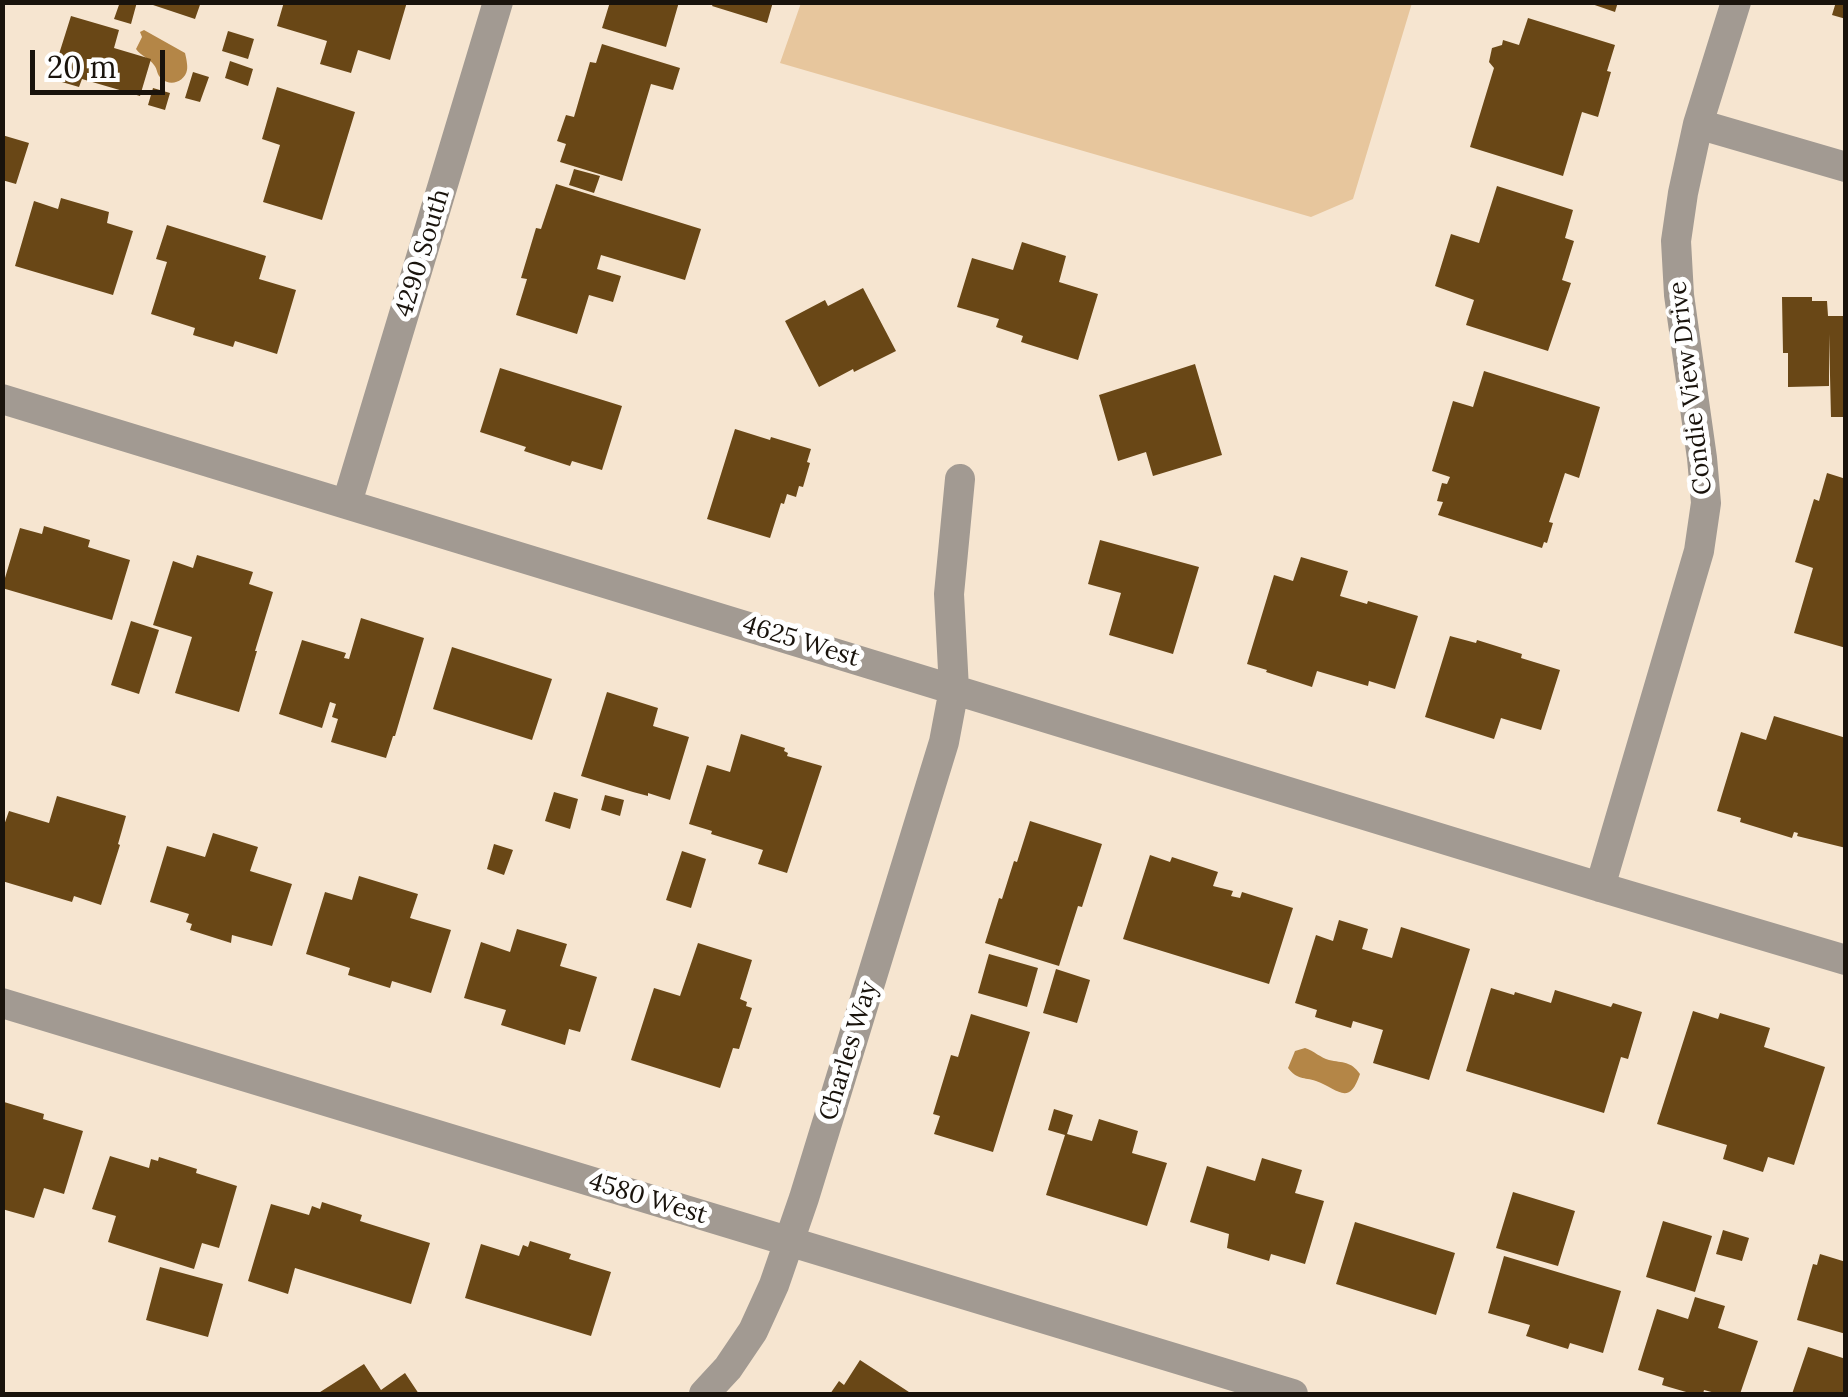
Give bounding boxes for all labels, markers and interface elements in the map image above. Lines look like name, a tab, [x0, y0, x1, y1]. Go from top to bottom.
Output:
scale bar	[35, 30, 170, 92]
text: 20 m	[47, 48, 116, 86]
street label: 4290 South	[389, 186, 457, 320]
street label: Condie View Drive	[1663, 280, 1719, 496]
street label: 4625 West	[739, 610, 863, 674]
street label: Charles Way	[814, 978, 884, 1124]
street label: 4580 West	[585, 1167, 711, 1231]

